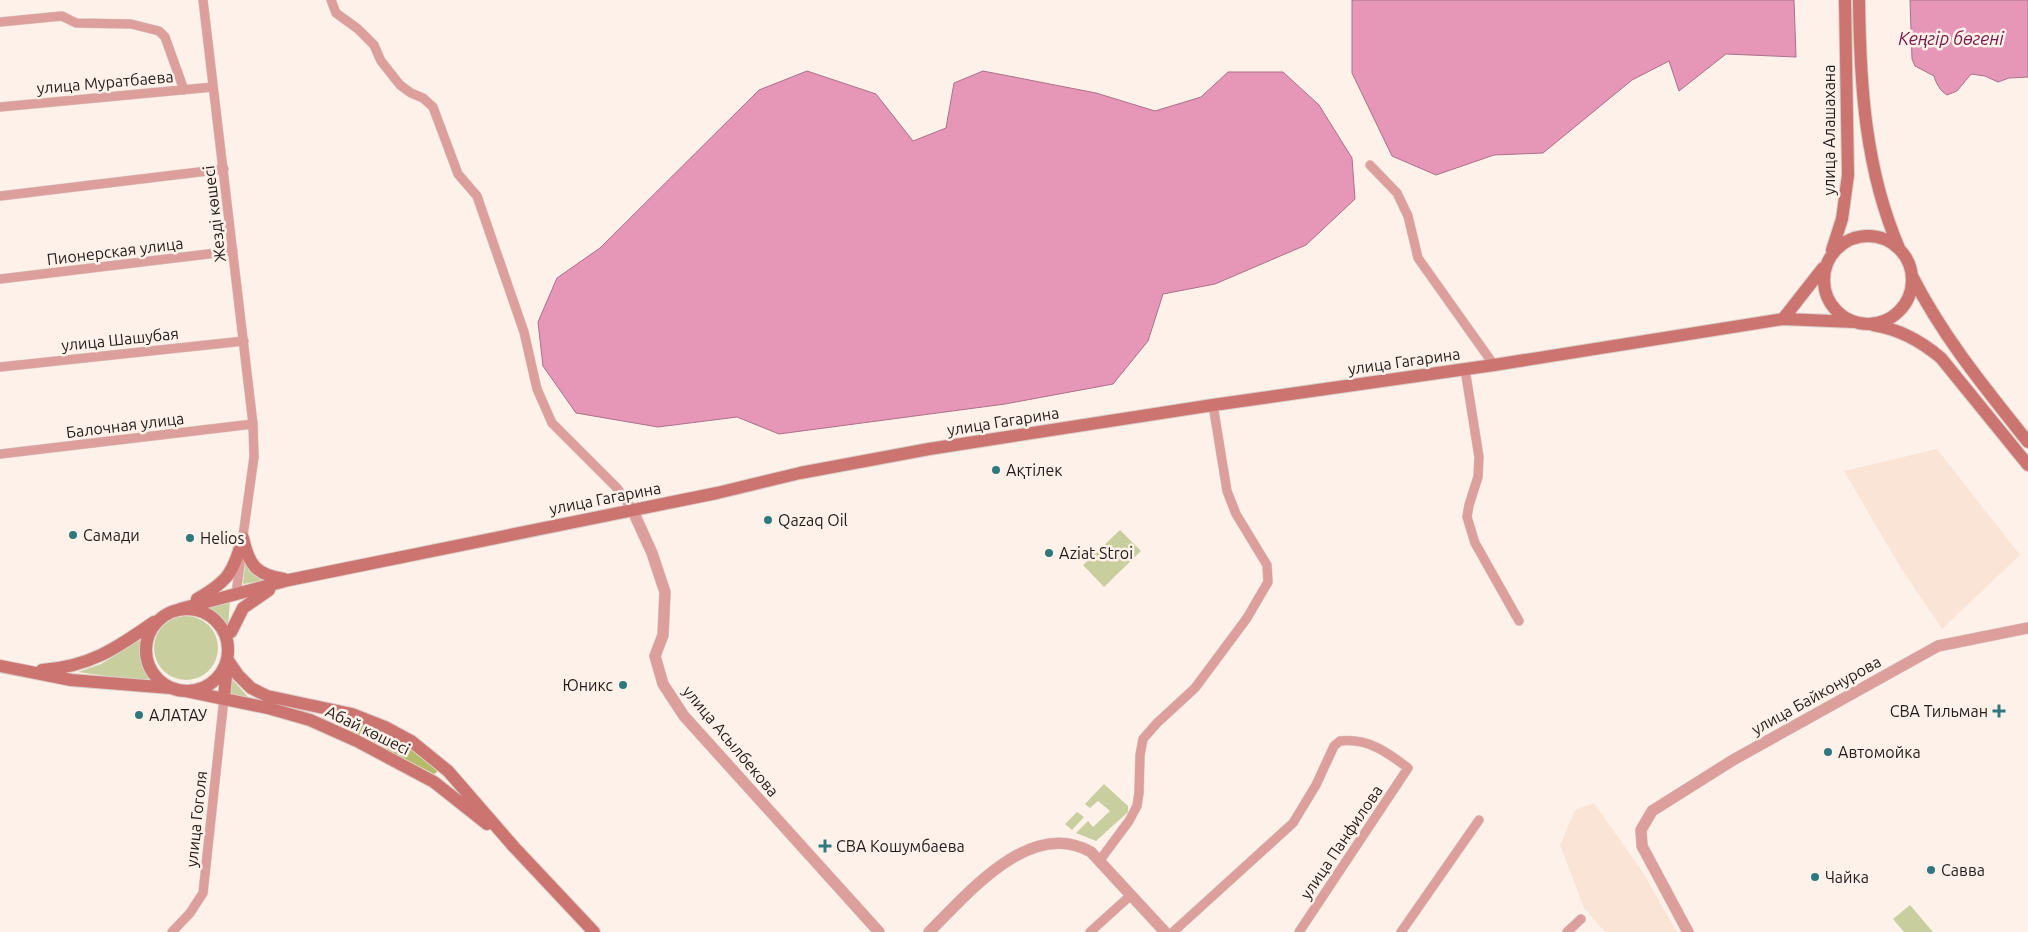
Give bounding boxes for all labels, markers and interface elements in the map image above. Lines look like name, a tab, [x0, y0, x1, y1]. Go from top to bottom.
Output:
water label: Кеңгір бөгені	[1898, 28, 2004, 48]
street label: улица Алашахана	[1820, 65, 1838, 195]
street label: улица Муратбаева	[36, 67, 174, 97]
street label: Жезді көшесі	[199, 165, 229, 263]
street label: Пионерская улица	[46, 234, 184, 268]
street label: улица Шашубая	[60, 324, 180, 354]
street label: улица Гагарина	[1347, 344, 1461, 378]
street label: улица Гагарина	[946, 403, 1060, 439]
street label: Балочная улица	[65, 409, 185, 441]
place label: Ақтілек	[1006, 461, 1062, 479]
marker: Ақтілек	[990, 464, 1002, 476]
street label: улица Гагарина	[548, 478, 662, 518]
place label: Qazaq Oil	[778, 511, 848, 529]
marker: Qazaq Oil	[762, 514, 774, 526]
place label: Самади	[83, 526, 140, 544]
marker: Самади	[67, 529, 79, 541]
place label: Helios	[200, 529, 244, 547]
marker: Helios	[184, 532, 196, 544]
place label: Aziat Stroi	[1059, 544, 1133, 562]
marker: Aziat Stroi	[1043, 547, 1055, 559]
street label: улица Байконурова	[1748, 652, 1884, 738]
place label: Юникс	[562, 676, 614, 694]
marker: Юникс	[617, 679, 629, 691]
street label: улица Асылбекова	[679, 682, 783, 800]
street label: Абай көшесі	[323, 702, 413, 758]
place label: СВА Тильман	[1890, 702, 1988, 720]
marker: СВА Тильман	[1992, 704, 2006, 718]
place label: АЛАТАУ	[149, 706, 207, 724]
marker: АЛАТАУ	[133, 709, 145, 721]
place label: Автомойка	[1838, 743, 1921, 761]
marker: Автомойка	[1822, 746, 1834, 758]
street label: улица Гоголя	[182, 770, 210, 868]
street label: улица Панфилова	[1296, 782, 1386, 902]
place label: СВА Кошумбаева	[836, 837, 965, 855]
marker: СВА Кошумбаева	[818, 839, 832, 853]
place label: Савва	[1941, 861, 1985, 879]
marker: Савва	[1925, 864, 1937, 876]
place label: Чайка	[1825, 868, 1869, 886]
marker: Чайка	[1809, 871, 1821, 883]

